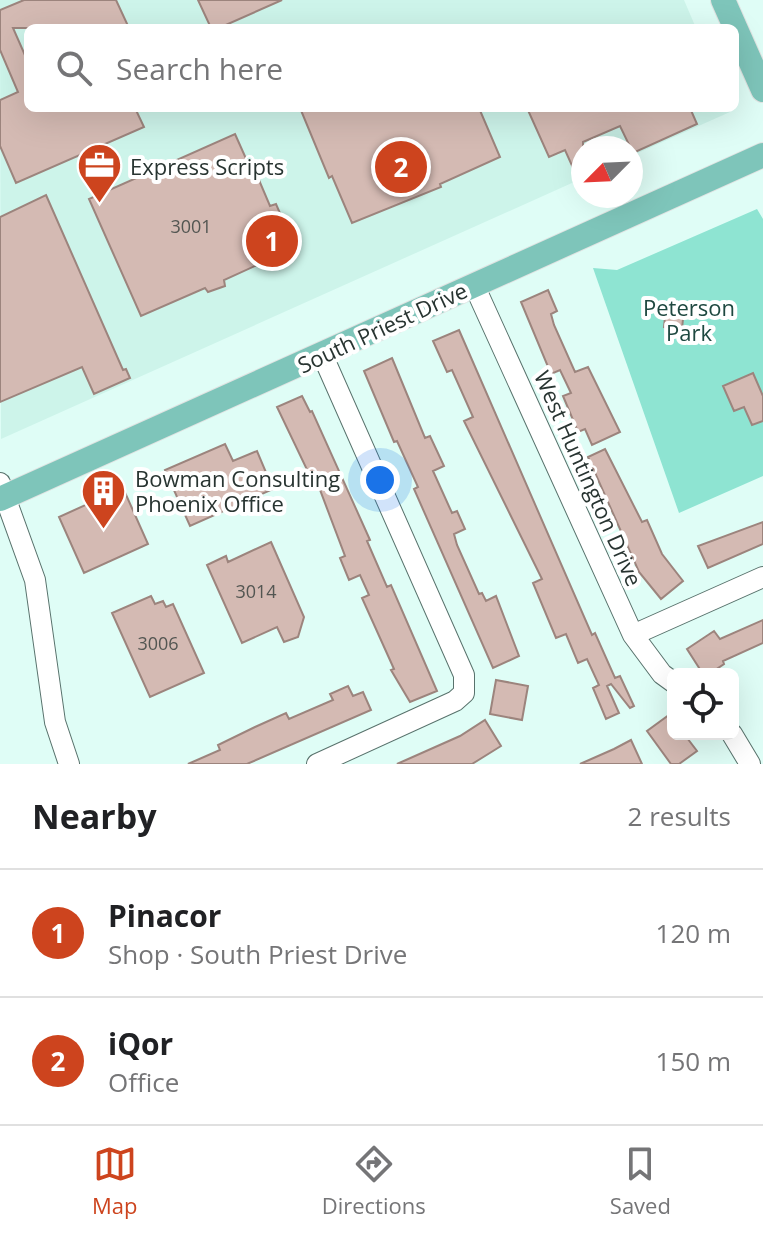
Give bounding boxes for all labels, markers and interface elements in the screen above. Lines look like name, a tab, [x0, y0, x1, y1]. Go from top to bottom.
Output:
search box	[24, 24, 739, 112]
icon: search	[52, 46, 96, 90]
text: Search here	[116, 48, 283, 89]
north arrow	[571, 136, 643, 208]
pin: 2	[375, 137, 427, 197]
office icon: Express Scripts	[75, 142, 123, 205]
place label: Express Scripts	[130, 151, 284, 181]
pin: 1	[246, 211, 298, 271]
house number: 3001	[170, 214, 212, 238]
street label: South Priest Drive	[292, 275, 472, 379]
park label: Peterson Park	[643, 292, 735, 347]
street label: West Huntington Drive	[528, 366, 650, 590]
your location	[360, 460, 400, 500]
place label: Bowman Consulting Phoenix Office	[135, 463, 340, 518]
building icon: Bowman Consulting Phoenix Office	[80, 467, 128, 530]
house number: 3014	[235, 579, 277, 603]
house number: 3006	[137, 631, 179, 655]
map controls	[667, 668, 739, 740]
button: locate	[667, 668, 739, 740]
text: Nearby	[32, 793, 157, 839]
text: 2 results	[628, 798, 731, 834]
text: Pinacor	[108, 895, 221, 936]
text: 1	[51, 915, 65, 951]
text: 120 m	[656, 915, 731, 951]
text: Shop · South Priest Drive	[108, 936, 407, 972]
text: iQor	[108, 1023, 173, 1064]
text: 2	[51, 1043, 65, 1079]
text: 150 m	[656, 1043, 731, 1079]
text: Office	[108, 1064, 179, 1100]
tab: Map	[92, 1142, 138, 1220]
tab: Directions	[322, 1142, 426, 1220]
tab: Saved	[610, 1142, 671, 1220]

